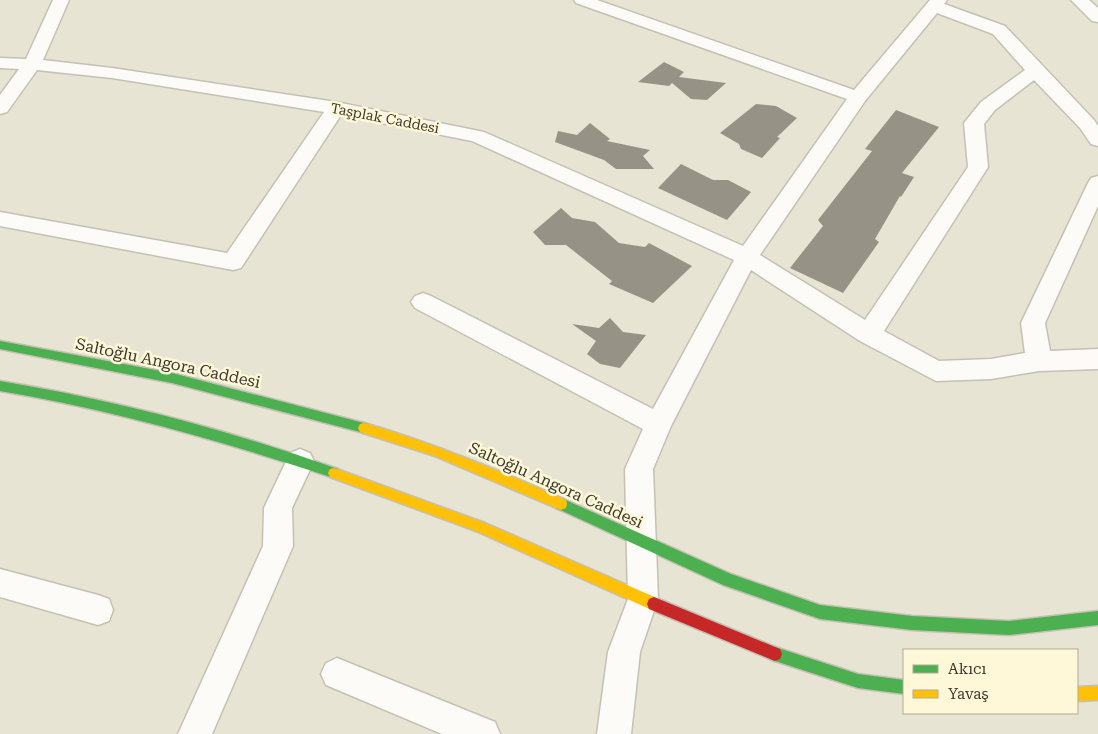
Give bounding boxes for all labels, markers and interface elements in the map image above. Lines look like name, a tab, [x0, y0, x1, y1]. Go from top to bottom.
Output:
street label: Taşplak Caddesi	[329, 100, 441, 136]
street label: Saltoğlu Angora Caddesi	[74, 334, 262, 392]
street label: Saltoğlu Angora Caddesi	[466, 438, 646, 532]
legend	[903, 649, 1078, 714]
text: Akıcı	[948, 660, 986, 678]
text: Yavaş	[948, 685, 989, 703]

